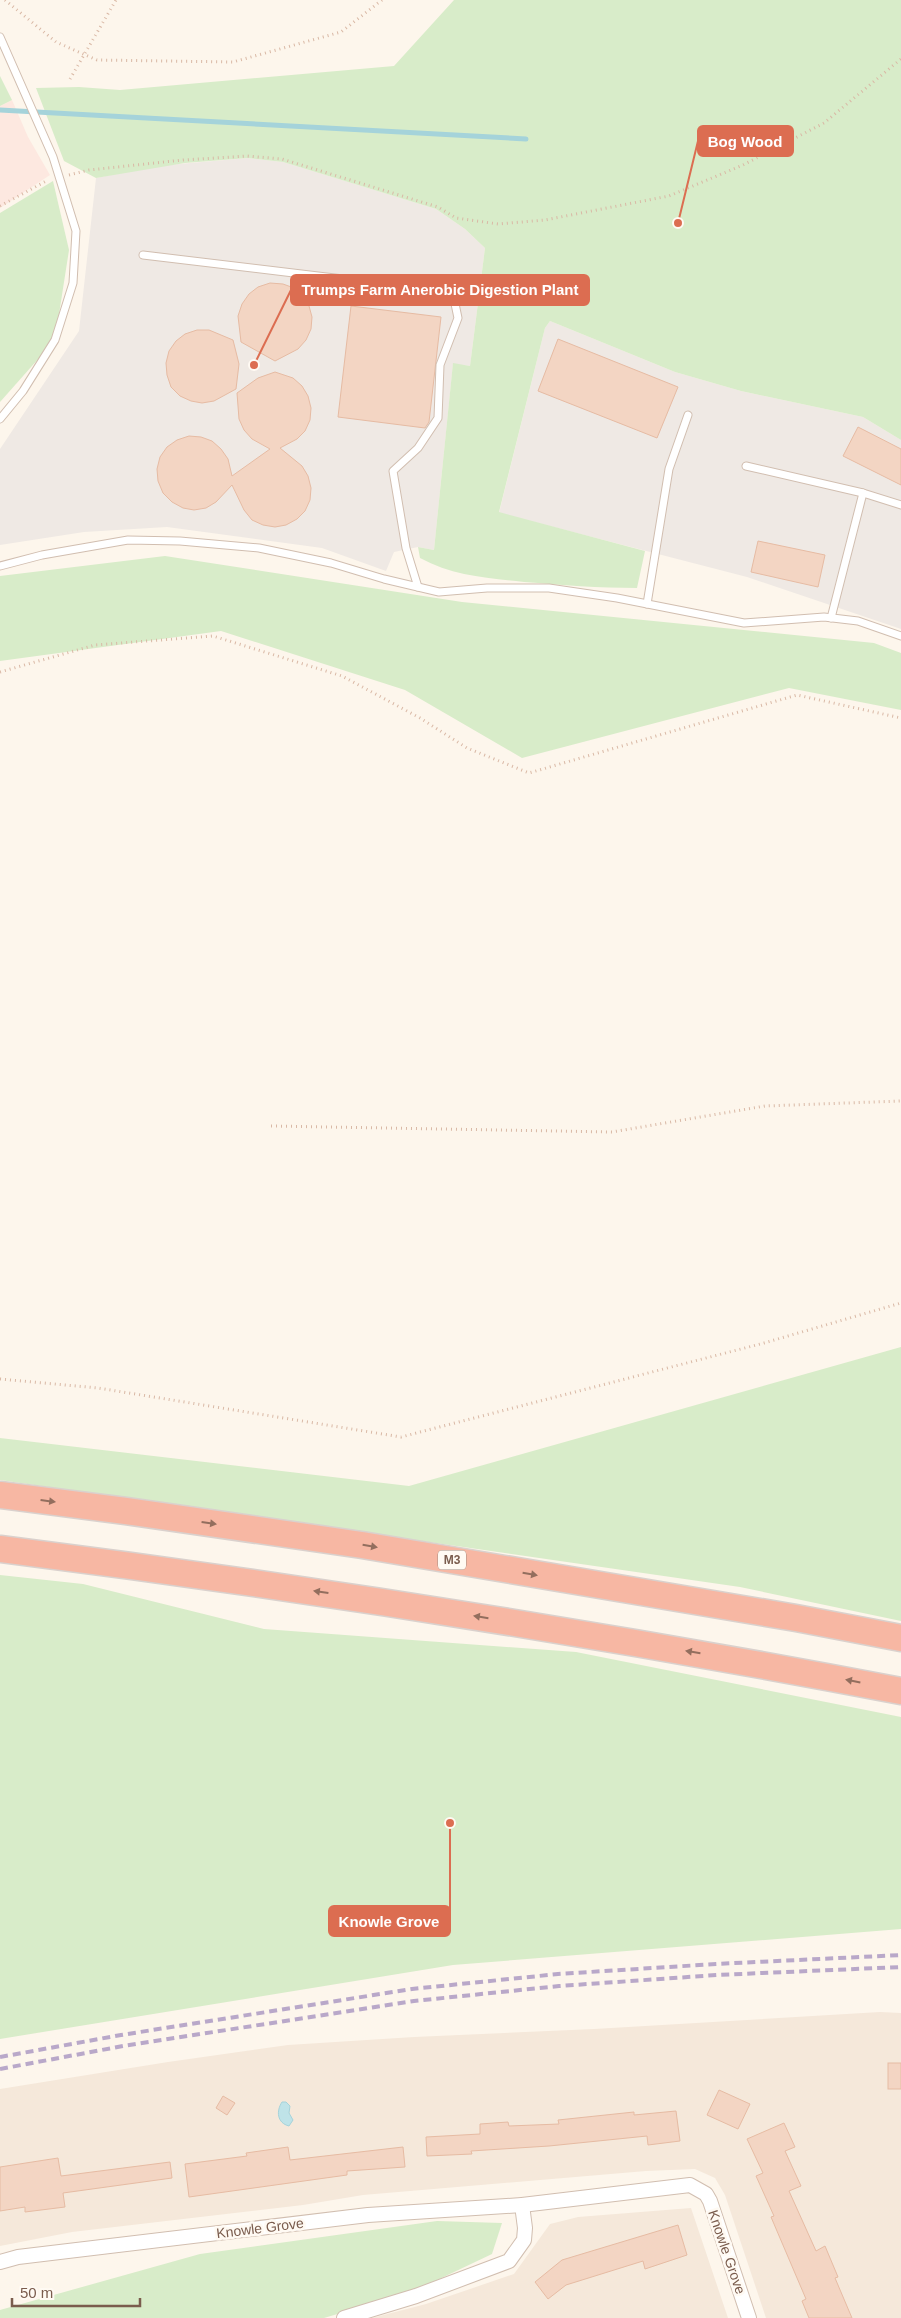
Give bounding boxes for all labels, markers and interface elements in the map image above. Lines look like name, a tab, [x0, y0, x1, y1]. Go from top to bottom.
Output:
callout: Bog Wood	[698, 126, 793, 156]
text: Bog Wood	[708, 133, 782, 150]
callout: Trumps Farm Anerobic Digestion Plant	[291, 275, 589, 305]
text: Trumps Farm Anerobic Digestion Plant	[302, 281, 579, 298]
one-way arrow	[41, 1497, 57, 1505]
one-way arrow	[202, 1519, 218, 1527]
one-way arrow	[363, 1543, 379, 1551]
road number: M3	[438, 1550, 466, 1570]
one-way arrow	[523, 1570, 539, 1578]
one-way arrow	[312, 1588, 328, 1596]
one-way arrow	[473, 1613, 489, 1621]
one-way arrow	[685, 1647, 701, 1655]
one-way arrow	[845, 1677, 861, 1685]
callout: Knowle Grove	[329, 1906, 450, 1936]
text: Knowle Grove	[339, 1913, 439, 1930]
street label: Knowle Grove	[705, 2208, 749, 2296]
street label: Knowle Grove	[215, 2215, 305, 2241]
scale bar	[12, 2276, 140, 2308]
text: 50 m	[20, 2284, 53, 2301]

